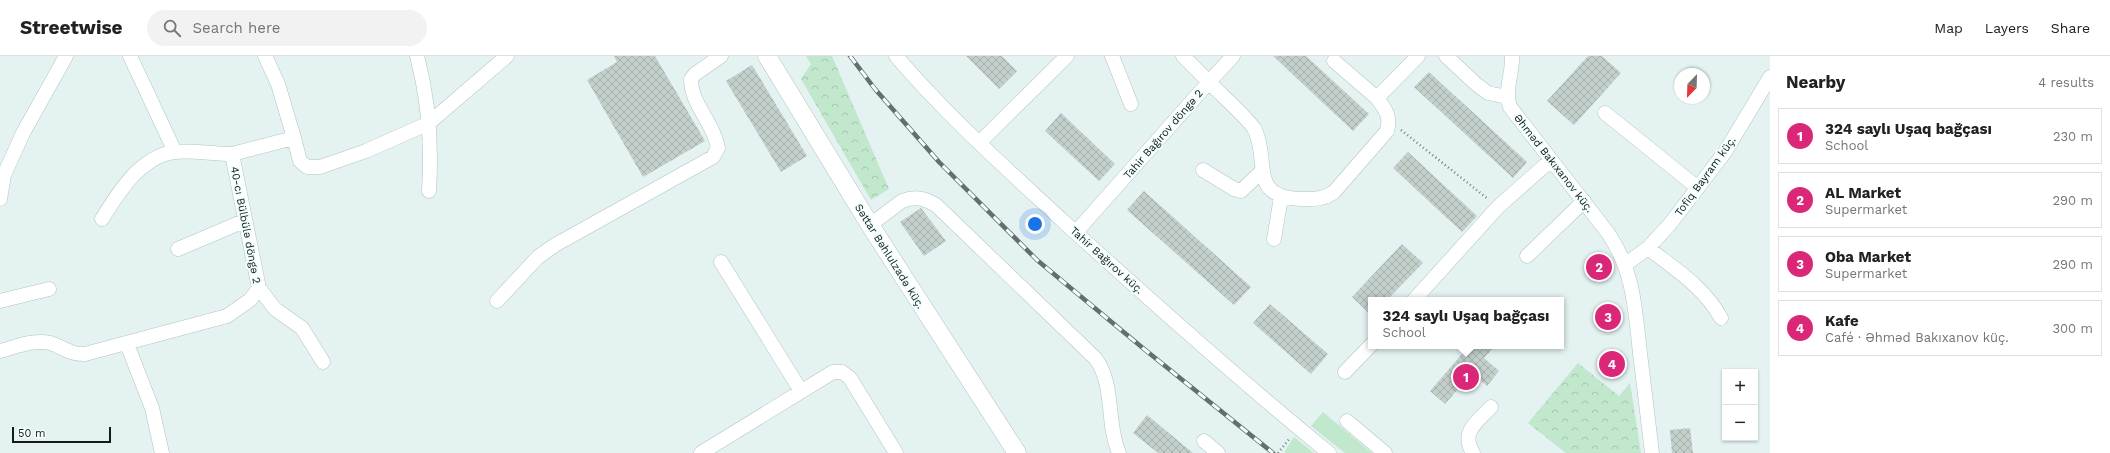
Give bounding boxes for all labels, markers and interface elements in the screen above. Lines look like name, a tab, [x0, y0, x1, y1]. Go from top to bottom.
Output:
search box	[147, 10, 427, 46]
text: Streetwise	[20, 16, 123, 39]
icon: search	[161, 17, 183, 39]
text: Search here	[193, 19, 280, 37]
text: Map	[1934, 20, 1963, 36]
text: Layers	[1985, 20, 2029, 36]
text: Share	[2051, 20, 2090, 36]
north arrow	[1674, 68, 1710, 104]
text: Nearby	[1786, 72, 1845, 92]
text: 4 results	[2038, 75, 2094, 90]
street label: Tahir Bağırov döngə 2	[1121, 87, 1206, 182]
street label: Əhməd Bakıxanov küç.	[1511, 112, 1596, 215]
text: 324 saylı Uşaq bağçası	[1825, 120, 1992, 138]
text: 1	[1797, 129, 1803, 144]
text: 230 m	[2053, 129, 2093, 144]
street label: Tofiq Bayram küç.	[1672, 134, 1739, 219]
text: School	[1825, 138, 1868, 153]
street label: 40-cı Bülbülə döngə 2	[228, 165, 263, 285]
text: AL Market	[1825, 184, 1901, 202]
text: 2	[1796, 193, 1804, 208]
text: 290 m	[2052, 193, 2093, 208]
street label: Səttar Bəhlulzadə küç.	[852, 202, 927, 311]
text: Supermarket	[1825, 202, 1907, 217]
your location	[1025, 214, 1045, 234]
street label: Tahir Bağırov küç.	[1067, 224, 1146, 297]
text: Oba Market	[1825, 248, 1911, 266]
pin: 2	[1586, 252, 1612, 282]
text: 3	[1796, 257, 1804, 272]
text: 290 m	[2052, 257, 2093, 272]
text: Supermarket	[1825, 266, 1907, 281]
popup	[1368, 297, 1564, 349]
pin: 3	[1595, 302, 1621, 332]
text: 324 saylı Uşaq bağçası	[1383, 307, 1549, 325]
text: Kafe	[1825, 312, 1859, 330]
text: 4	[1796, 321, 1804, 336]
text: 300 m	[2052, 321, 2093, 336]
text: School	[1383, 325, 1426, 340]
text: Café · Əhməd Bakıxanov küç.	[1825, 330, 2009, 345]
pin: 4	[1599, 349, 1625, 379]
pin: 1	[1453, 362, 1479, 392]
map controls	[1722, 369, 1758, 441]
button: +	[1722, 369, 1758, 405]
button: −	[1722, 405, 1758, 441]
scale bar	[12, 425, 111, 444]
text: 50 m	[18, 427, 45, 440]

